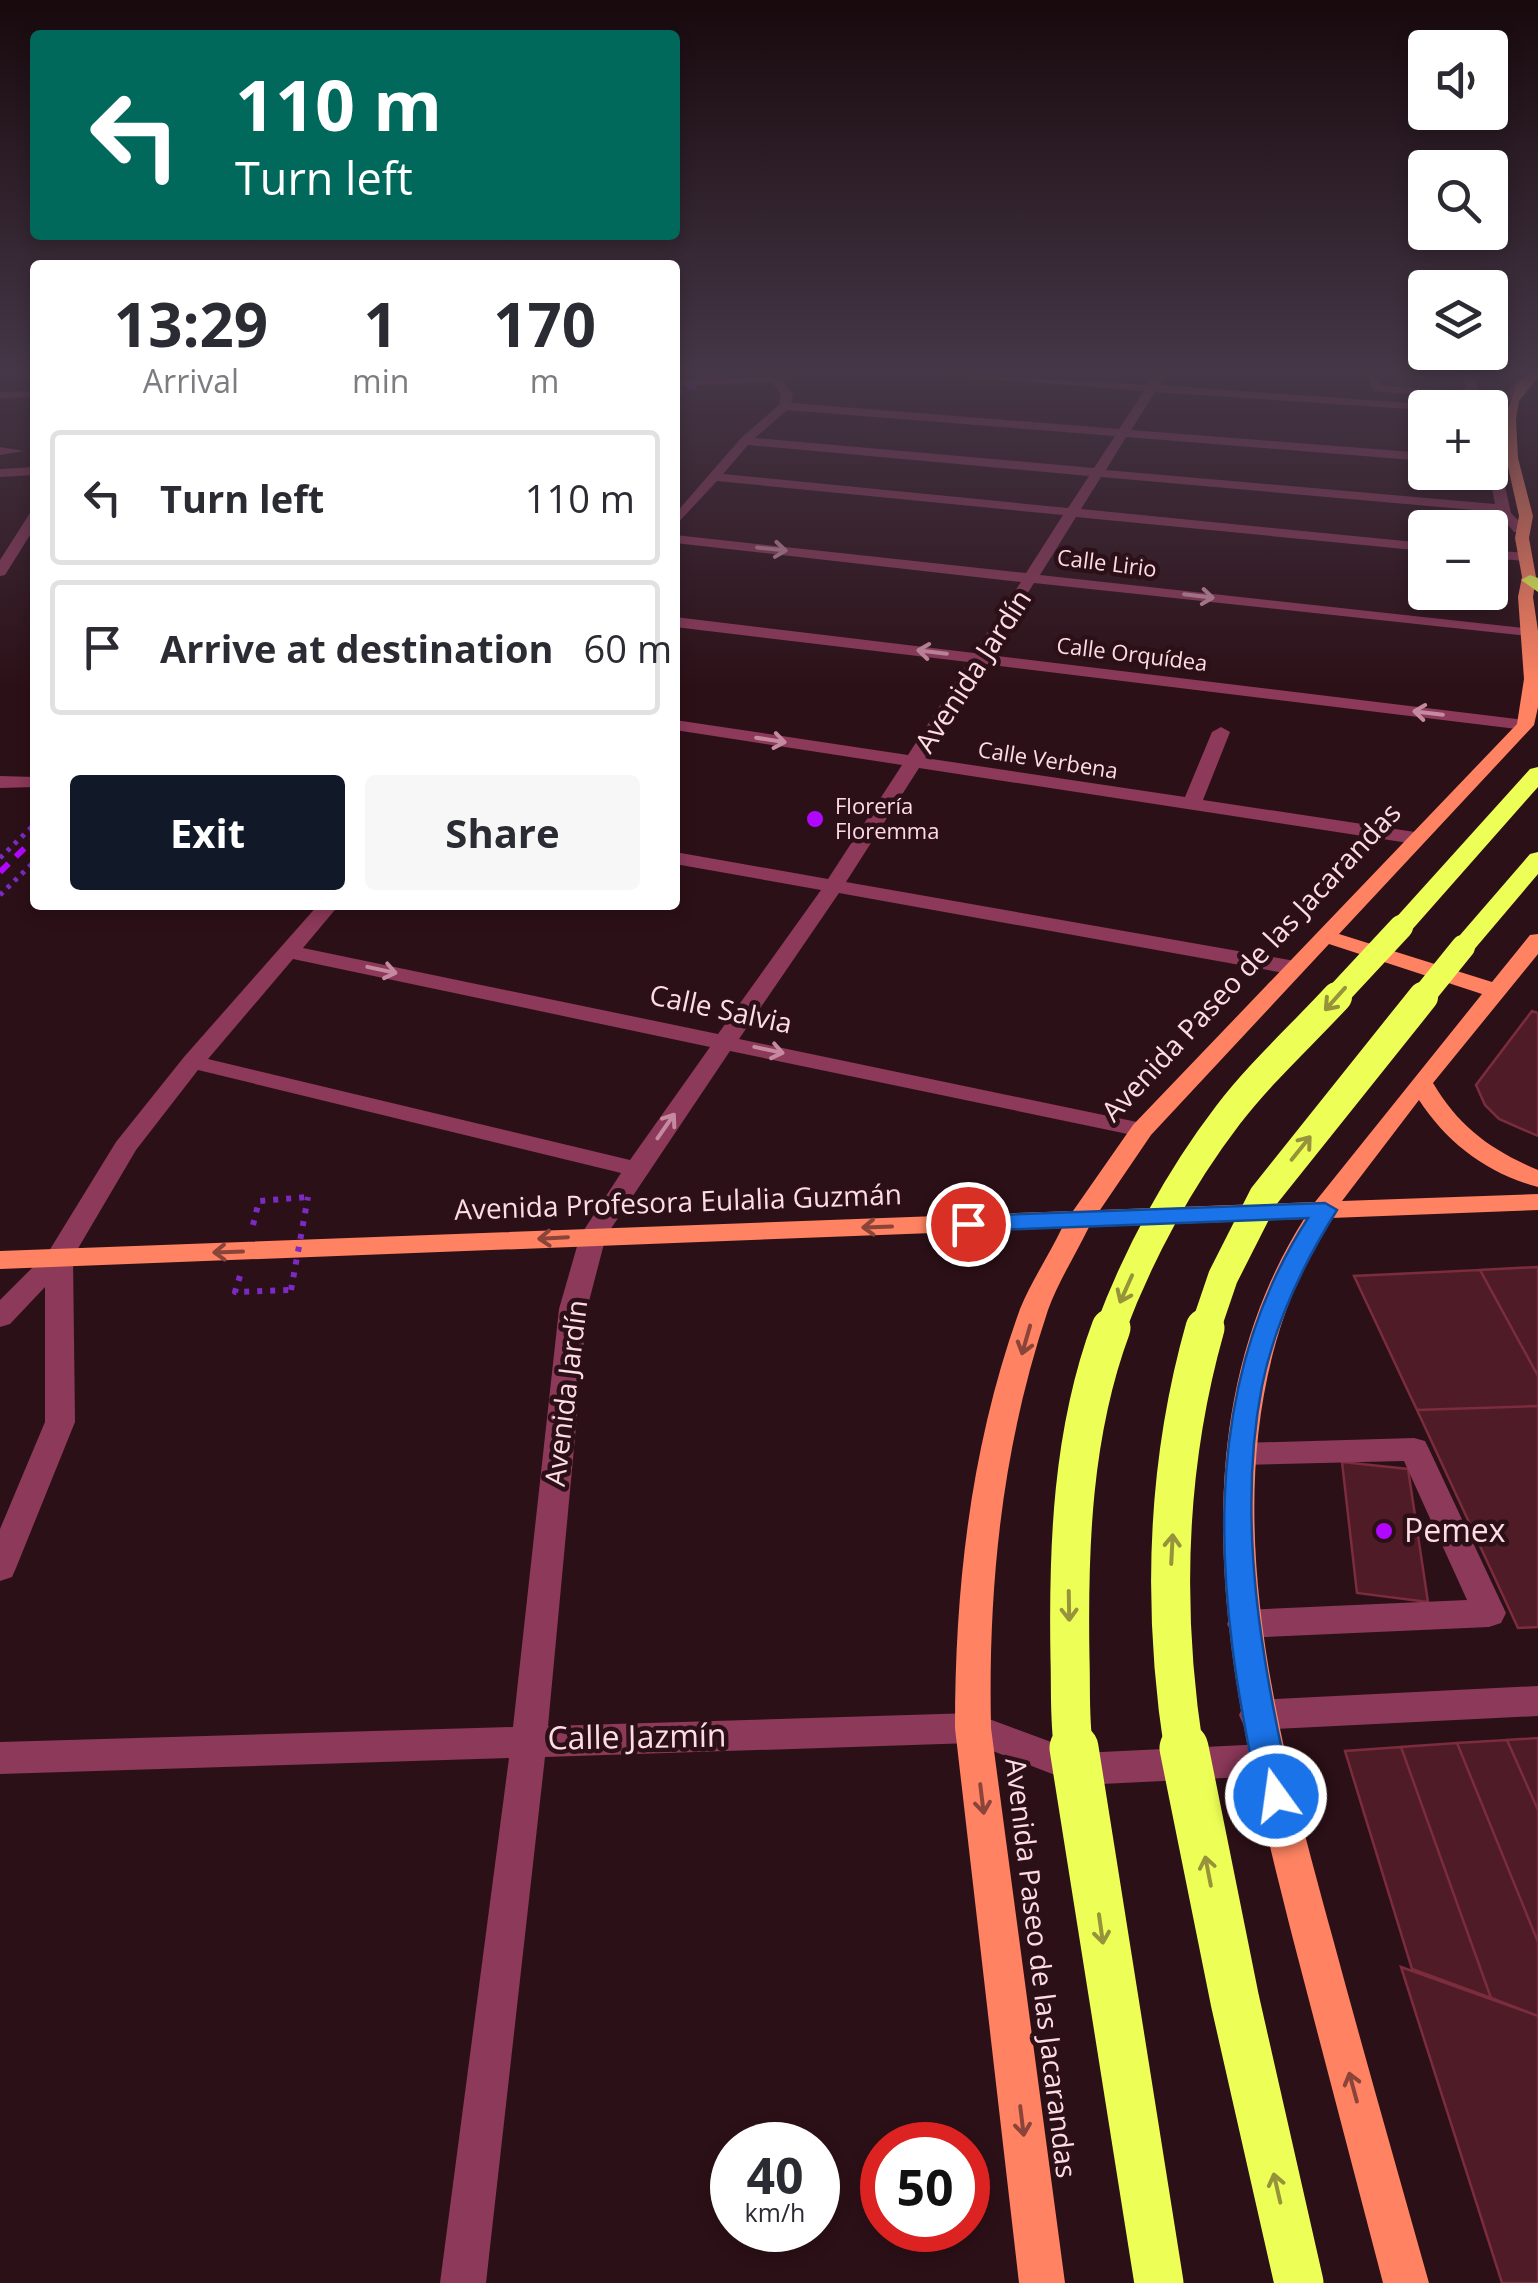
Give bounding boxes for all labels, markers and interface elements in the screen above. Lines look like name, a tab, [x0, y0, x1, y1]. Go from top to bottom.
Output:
map controls	[1408, 30, 1508, 610]
button: sound	[1408, 30, 1508, 130]
text: 110 m	[235, 56, 442, 152]
icon: left	[70, 70, 200, 200]
text: Turn left	[235, 147, 413, 208]
button: search	[1408, 150, 1508, 250]
button: layers	[1408, 270, 1508, 370]
text: 13:29	[114, 283, 268, 365]
text: 1	[364, 283, 398, 365]
text: 170	[493, 283, 596, 365]
text: Arrival	[143, 359, 239, 402]
text: min	[352, 359, 409, 402]
text: m	[530, 359, 559, 402]
button: +	[1408, 390, 1508, 490]
icon: left	[75, 470, 130, 525]
text: Turn left	[160, 472, 324, 524]
text: 110 m	[525, 472, 635, 524]
button: −	[1408, 510, 1508, 610]
one-way arrow	[755, 540, 788, 559]
street label: Calle Lirio	[1056, 541, 1159, 583]
street label: Avenida Jardín	[905, 581, 1039, 759]
one-way arrow	[1183, 587, 1215, 606]
icon: arrive	[75, 620, 130, 675]
text: Arrive at destination	[160, 622, 554, 674]
text: 60 m	[584, 622, 672, 674]
street label: Calle Orquídea	[1055, 629, 1209, 677]
one-way arrow	[916, 642, 948, 661]
one-way arrow	[1412, 703, 1444, 722]
one-way arrow	[755, 732, 787, 750]
street label: Calle Verbena	[976, 733, 1120, 785]
button: Exit	[70, 775, 345, 890]
button: Share	[365, 775, 640, 890]
place label: Florería Floremma	[835, 790, 939, 845]
street label: Avenida Paseo de las Jacarandas	[1092, 794, 1408, 1129]
marker: Florería Floremma	[804, 808, 826, 830]
one-way arrow	[365, 962, 397, 981]
street label: Calle Salvia	[646, 974, 796, 1042]
one-way arrow	[1324, 986, 1347, 1011]
one-way arrow	[752, 1042, 784, 1060]
one-way arrow	[655, 1112, 676, 1140]
one-way arrow	[1290, 1135, 1312, 1161]
street label: Avenida Profesora Eulalia Guzmán	[453, 1174, 902, 1228]
pin	[926, 1182, 1011, 1267]
icon: arrive	[941, 1197, 996, 1252]
one-way arrow	[862, 1217, 894, 1236]
one-way arrow	[537, 1229, 569, 1248]
one-way arrow	[212, 1243, 244, 1262]
one-way arrow	[1116, 1273, 1134, 1304]
street label: Avenida Jardín	[535, 1298, 595, 1488]
one-way arrow	[1015, 1324, 1034, 1356]
place label: Pemex	[1404, 1508, 1506, 1551]
marker: Pemex	[1373, 1520, 1395, 1542]
one-way arrow	[1163, 1533, 1182, 1565]
one-way arrow	[1060, 1590, 1079, 1622]
street label: Calle Jazmín	[547, 1712, 727, 1759]
position arrow	[1224, 1744, 1328, 1848]
street label: Avenida Paseo de las Jacarandas	[997, 1756, 1087, 2180]
one-way arrow	[973, 1782, 992, 1815]
one-way arrow	[1197, 1855, 1216, 1887]
one-way arrow	[1093, 1913, 1111, 1945]
one-way arrow	[1343, 2072, 1362, 2104]
one-way arrow	[1013, 2105, 1032, 2137]
speed limit sign: 50	[860, 2122, 990, 2252]
text: 40	[746, 2141, 804, 2209]
one-way arrow	[1267, 2173, 1286, 2205]
text: km/h	[745, 2195, 805, 2229]

